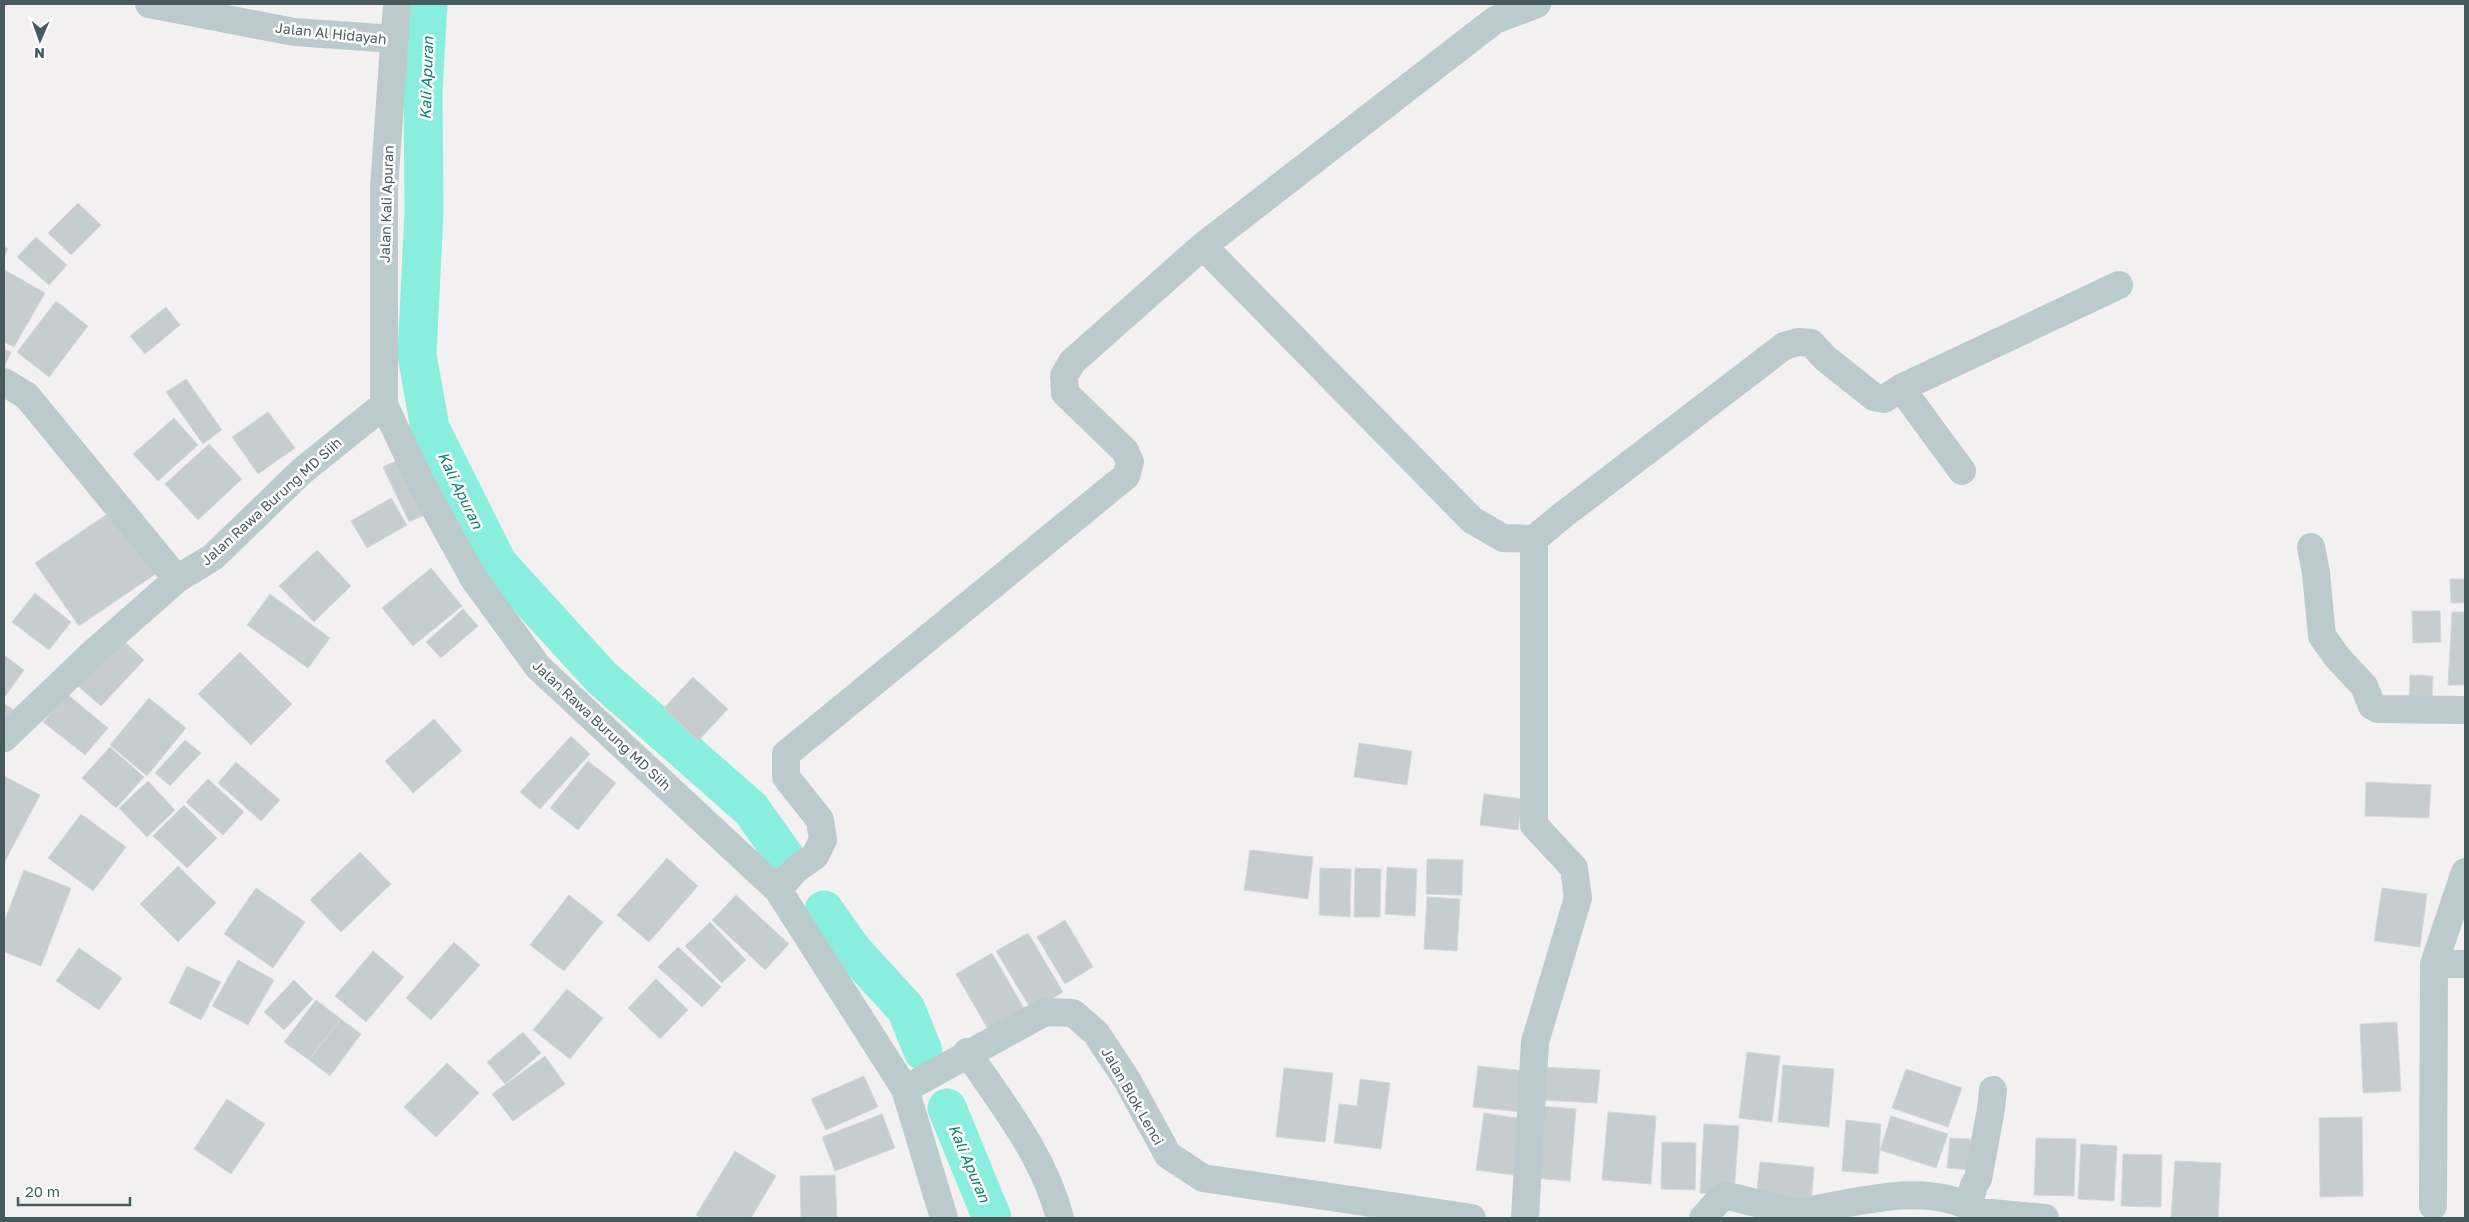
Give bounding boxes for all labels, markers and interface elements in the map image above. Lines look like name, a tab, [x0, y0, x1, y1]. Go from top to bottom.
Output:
north arrow	[15, 15, 65, 65]
street label: Jalan Al Hidayah	[274, 19, 388, 47]
water label: Kali Apuran	[416, 35, 436, 120]
text: N	[34, 45, 45, 62]
street label: Jalan Kali Apuran	[375, 145, 397, 263]
street label: Jalan Rawa Burung MD Siih	[197, 434, 345, 568]
water label: Kali Apuran	[435, 449, 488, 532]
street label: Jalan Rawa Burung MD Siih	[529, 656, 675, 794]
street label: Jalan Blok Lenci	[1098, 1044, 1168, 1148]
water label: Kali Apuran	[946, 1121, 995, 1205]
scale bar	[18, 1174, 130, 1206]
text: 20 m	[25, 1182, 60, 1200]

